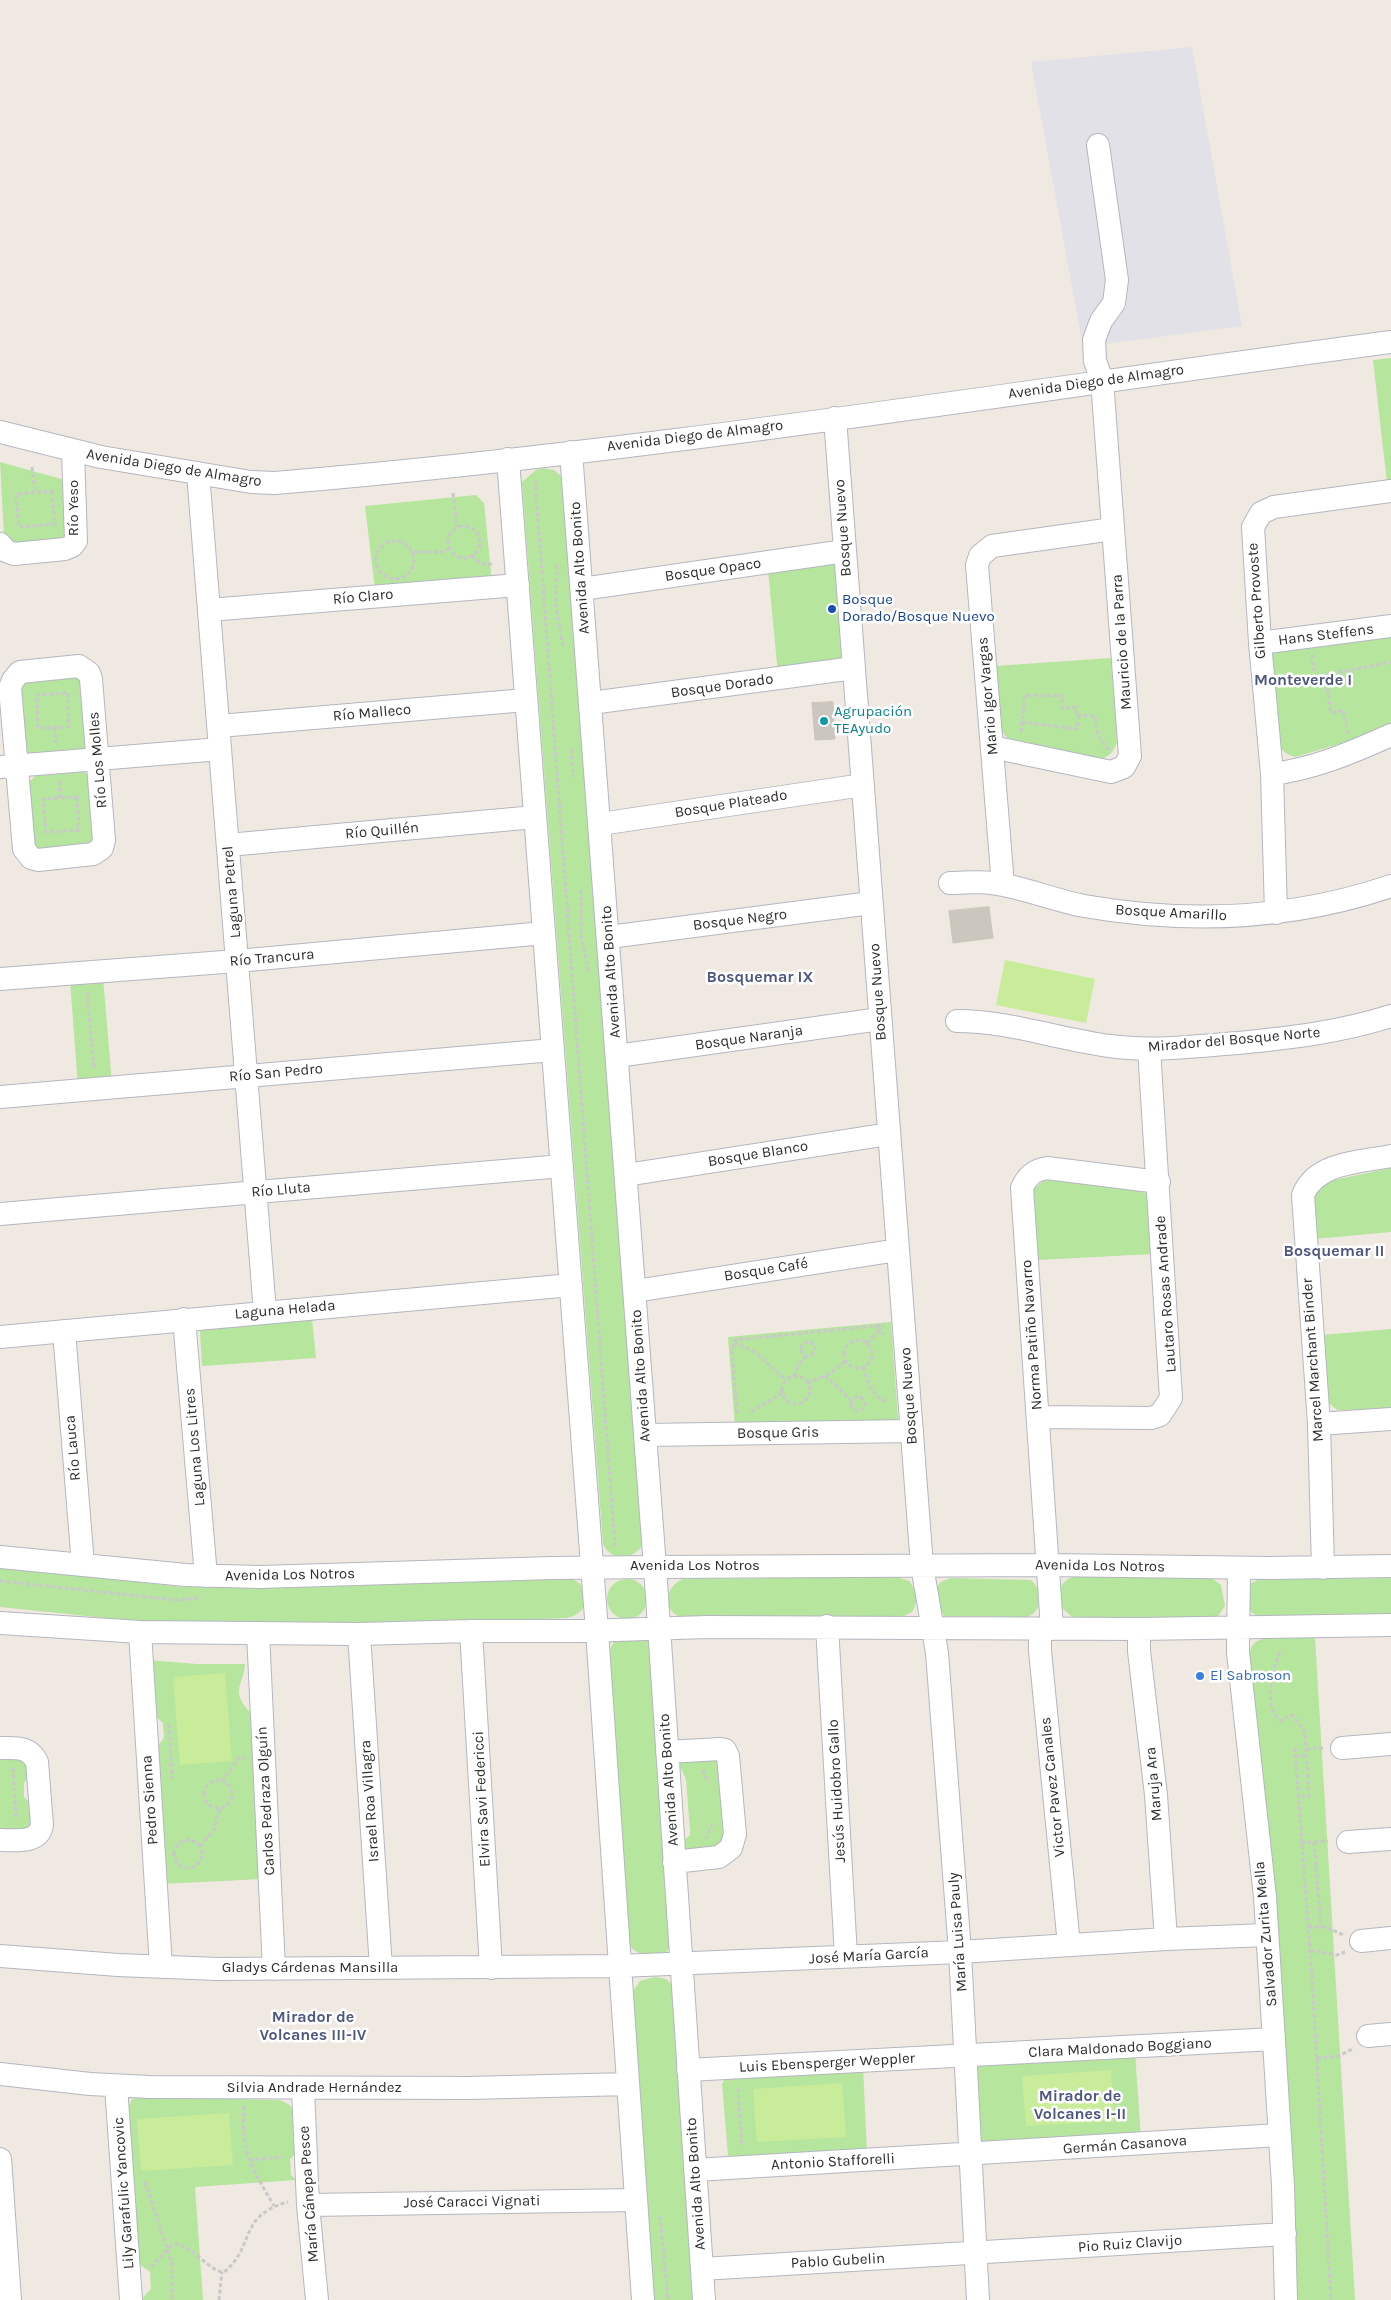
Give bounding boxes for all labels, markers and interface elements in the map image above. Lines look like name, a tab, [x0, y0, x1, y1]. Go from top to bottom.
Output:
street label: Avenida Diego de Almagro	[1007, 361, 1185, 403]
street label: Avenida Diego de Almagro	[606, 416, 784, 456]
street label: Avenida Diego de Almagro	[85, 445, 263, 491]
street label: Bosque Nuevo	[831, 479, 855, 577]
street label: Río Yeso	[65, 480, 83, 536]
street label: Avenida Alto Bonito	[566, 501, 594, 635]
street label: Gilberto Provoste	[1244, 542, 1270, 660]
street label: Bosque Opaco	[664, 554, 762, 586]
street label: Mauricio de la Parra	[1108, 574, 1136, 710]
street label: Río Claro	[332, 585, 394, 609]
place label: Bosque Dorado/Bosque Nuevo	[842, 591, 995, 626]
marker: Bosque Dorado/Bosque Nuevo	[826, 603, 838, 615]
street label: Hans Steffens	[1277, 620, 1375, 650]
street label: Mario Igor Vargas	[974, 636, 1002, 756]
street label: Bosque Dorado	[670, 670, 774, 702]
district label: Monteverde I	[1254, 670, 1352, 690]
street label: Río Malleco	[332, 701, 412, 725]
place label: Agrupación TEAyudo	[834, 703, 912, 738]
street label: Río Los Molles	[85, 711, 111, 809]
marker: Agrupación TEAyudo	[818, 715, 830, 727]
street label: Bosque Plateado	[673, 786, 789, 822]
street label: Río Quillén	[344, 819, 420, 843]
street label: Laguna Petrel	[219, 845, 245, 939]
street label: Bosque Amarillo	[1115, 901, 1227, 925]
street label: Avenida Alto Bonito	[597, 905, 625, 1039]
street label: Bosque Negro	[692, 905, 788, 935]
street label: Bosque Nuevo	[866, 943, 890, 1041]
street label: Río Trancura	[229, 945, 315, 971]
district label: Bosquemar IX	[707, 967, 813, 987]
street label: Bosque Naranja	[694, 1022, 804, 1054]
street label: Mirador del Bosque Norte	[1147, 1023, 1321, 1057]
street label: Río San Pedro	[228, 1060, 324, 1086]
street label: Bosque Blanco	[707, 1137, 809, 1171]
street label: Río Lluta	[251, 1178, 311, 1202]
street label: Lautaro Rosas Andrade	[1152, 1215, 1180, 1373]
district label: Bosquemar II	[1284, 1241, 1384, 1261]
street label: Bosque Café	[723, 1254, 809, 1286]
street label: Norma Patiño Navarro	[1018, 1259, 1046, 1411]
street label: Marcel Marchant Binder	[1298, 1278, 1328, 1442]
street label: Laguna Helada	[234, 1297, 336, 1323]
street label: Avenida Alto Bonito	[627, 1309, 655, 1443]
street label: Bosque Nuevo	[897, 1347, 921, 1445]
street label: Laguna Los Litres	[181, 1387, 209, 1507]
street label: Río Lauca	[61, 1414, 85, 1482]
street label: Bosque Gris	[737, 1423, 819, 1443]
street label: Avenida Los Notros	[1035, 1556, 1165, 1576]
street label: Avenida Los Notros	[630, 1557, 760, 1575]
street label: Avenida Los Notros	[225, 1565, 355, 1585]
place label: El Sabroson	[1210, 1667, 1291, 1685]
marker: El Sabroson	[1194, 1670, 1206, 1682]
street label: Avenida Alto Bonito	[655, 1713, 683, 1847]
street label: Victor Pavez Canales	[1037, 1716, 1069, 1858]
street label: Jesús Huidobro Gallo	[824, 1719, 850, 1863]
street label: Carlos Pedraza Olguín	[253, 1726, 279, 1876]
street label: Elvira Savi Federicci	[469, 1730, 495, 1868]
street label: Israel Roa Villagra	[357, 1739, 383, 1863]
street label: Maruja Ara	[1142, 1746, 1166, 1822]
street label: Pedro Sienna	[138, 1755, 162, 1845]
street label: Salvador Zurita Mella	[1251, 1861, 1281, 2007]
street label: María Luisa Pauly	[945, 1872, 971, 1992]
street label: José María García	[809, 1944, 929, 1968]
street label: Gladys Cárdenas Mansilla	[222, 1959, 398, 1977]
district label: Mirador de Volcanes III-IV	[260, 2007, 366, 2045]
street label: Clara Maldonado Boggiano	[1028, 2034, 1212, 2062]
street label: Luis Ebensperger Weppler	[739, 2049, 915, 2077]
street label: Silvia Andrade Hernández	[226, 2079, 402, 2097]
district label: Mirador de Volcanes I-II	[1034, 2086, 1126, 2124]
street label: Lily Garafulic Yancovic	[110, 2116, 138, 2270]
street label: Avenida Alto Bonito	[682, 2117, 710, 2251]
street label: María Cánepa Pesce	[295, 2125, 323, 2263]
street label: Germán Casanova	[1062, 2132, 1188, 2158]
street label: Antonio Stafforelli	[771, 2150, 895, 2174]
street label: José Caracci Vignati	[403, 2192, 541, 2212]
street label: Pio Ruiz Clavijo	[1077, 2231, 1183, 2257]
street label: Pablo Gubelin	[790, 2250, 886, 2272]

